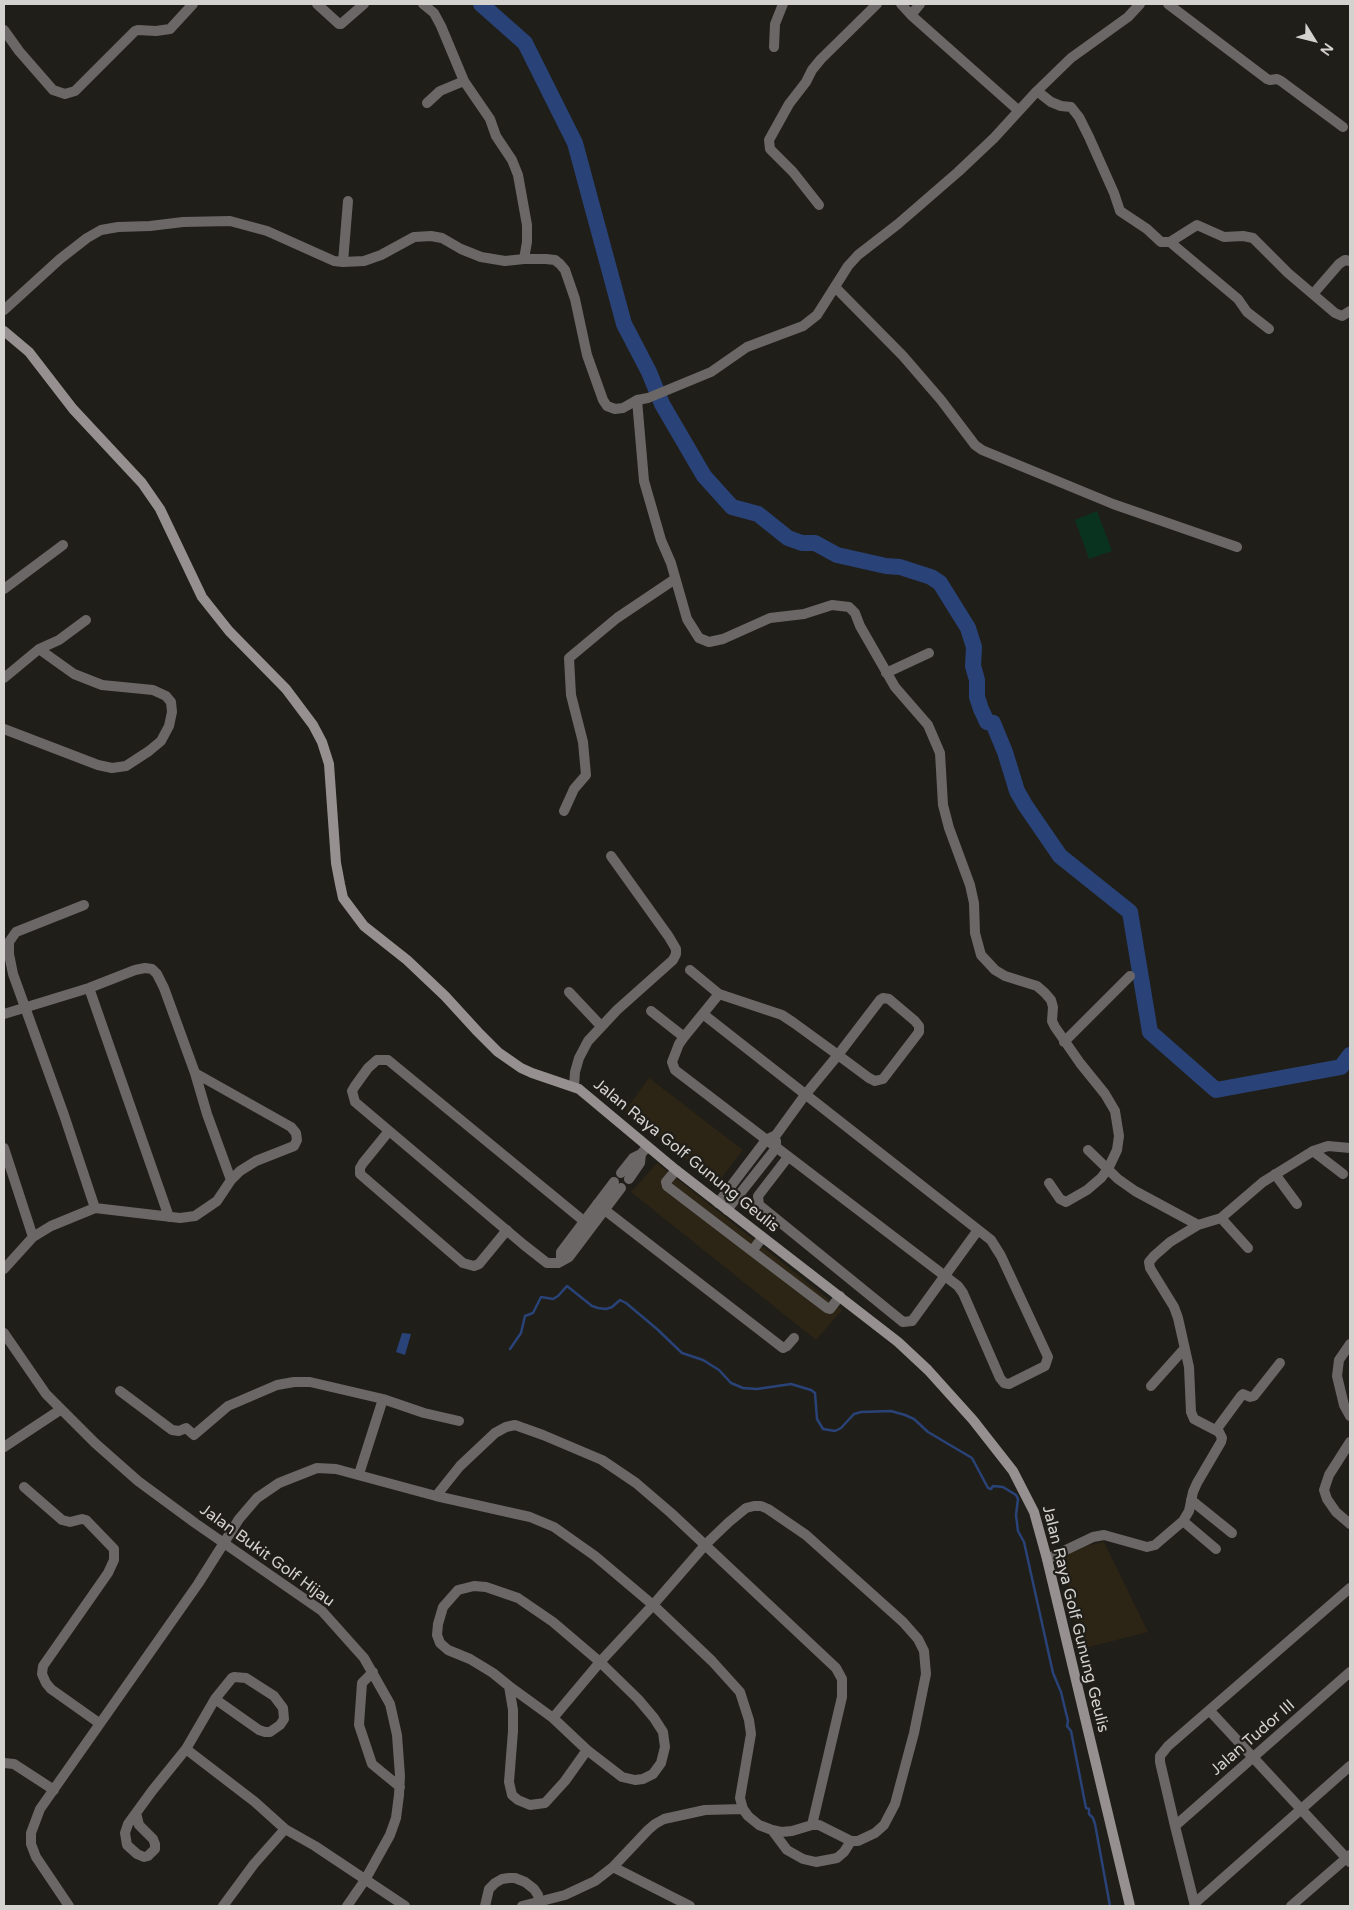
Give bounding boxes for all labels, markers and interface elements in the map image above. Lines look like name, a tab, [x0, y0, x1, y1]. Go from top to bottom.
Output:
north arrow	[1289, 15, 1339, 65]
text: N	[1316, 40, 1337, 59]
street label: Jalan Raya Golf Gunung Geulis	[589, 1075, 783, 1237]
street label: Jalan Bukit Golf Hijau	[196, 1501, 338, 1611]
street label: Jalan Raya Golf Gunung Geulis	[1037, 1504, 1113, 1734]
street label: Jalan Tudor III	[1207, 1696, 1299, 1780]

